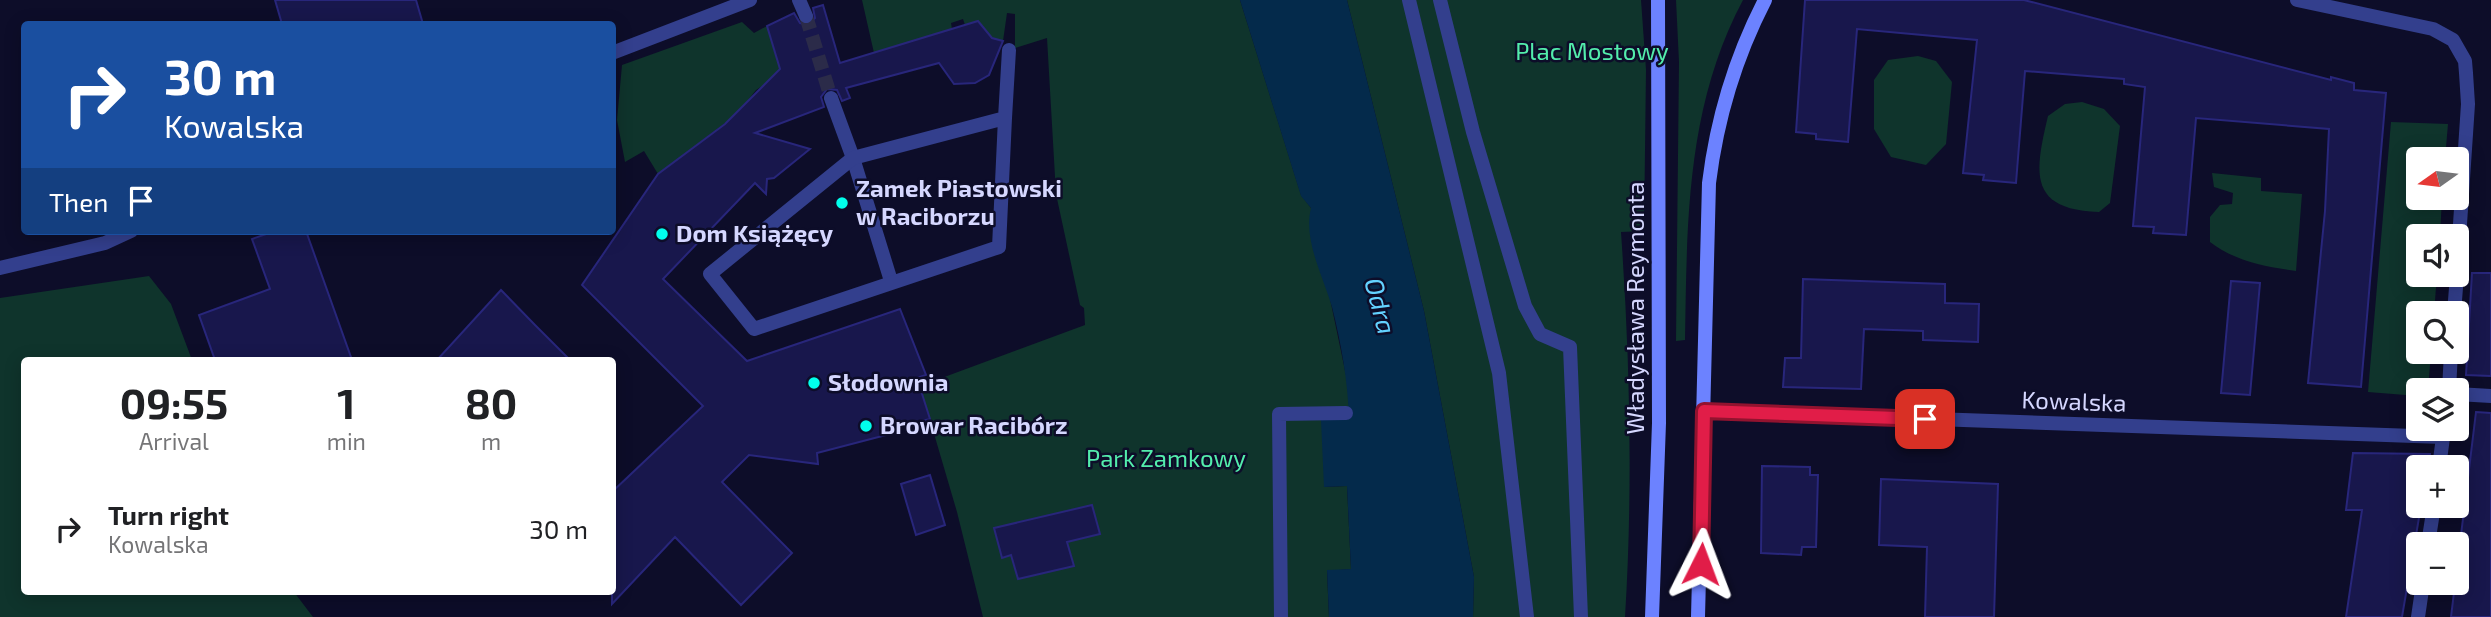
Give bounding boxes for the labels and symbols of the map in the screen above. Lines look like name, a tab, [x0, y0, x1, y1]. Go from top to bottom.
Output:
park label: Plac Mostowy	[1515, 36, 1669, 65]
north arrow	[2406, 147, 2469, 210]
place label: Zamek Piastowski w Raciborzu	[856, 173, 1062, 230]
street label: Władysława Reymonta	[1620, 182, 1649, 434]
marker: Zamek Piastowski w Raciborzu	[834, 195, 850, 211]
place label: Dom Książęcy	[676, 218, 833, 247]
marker: Dom Książęcy	[654, 226, 670, 242]
water label: Odra	[1359, 274, 1404, 337]
place label: Słodownia	[828, 367, 948, 396]
marker: Słodownia	[806, 375, 822, 391]
street label: Kowalska	[2021, 384, 2127, 417]
pin	[1895, 389, 1955, 449]
place label: Browar Racibórz	[880, 410, 1068, 439]
marker: Browar Racibórz	[858, 418, 874, 434]
park label: Park Zamkowy	[1086, 443, 1246, 472]
position arrow	[1664, 527, 1738, 601]

